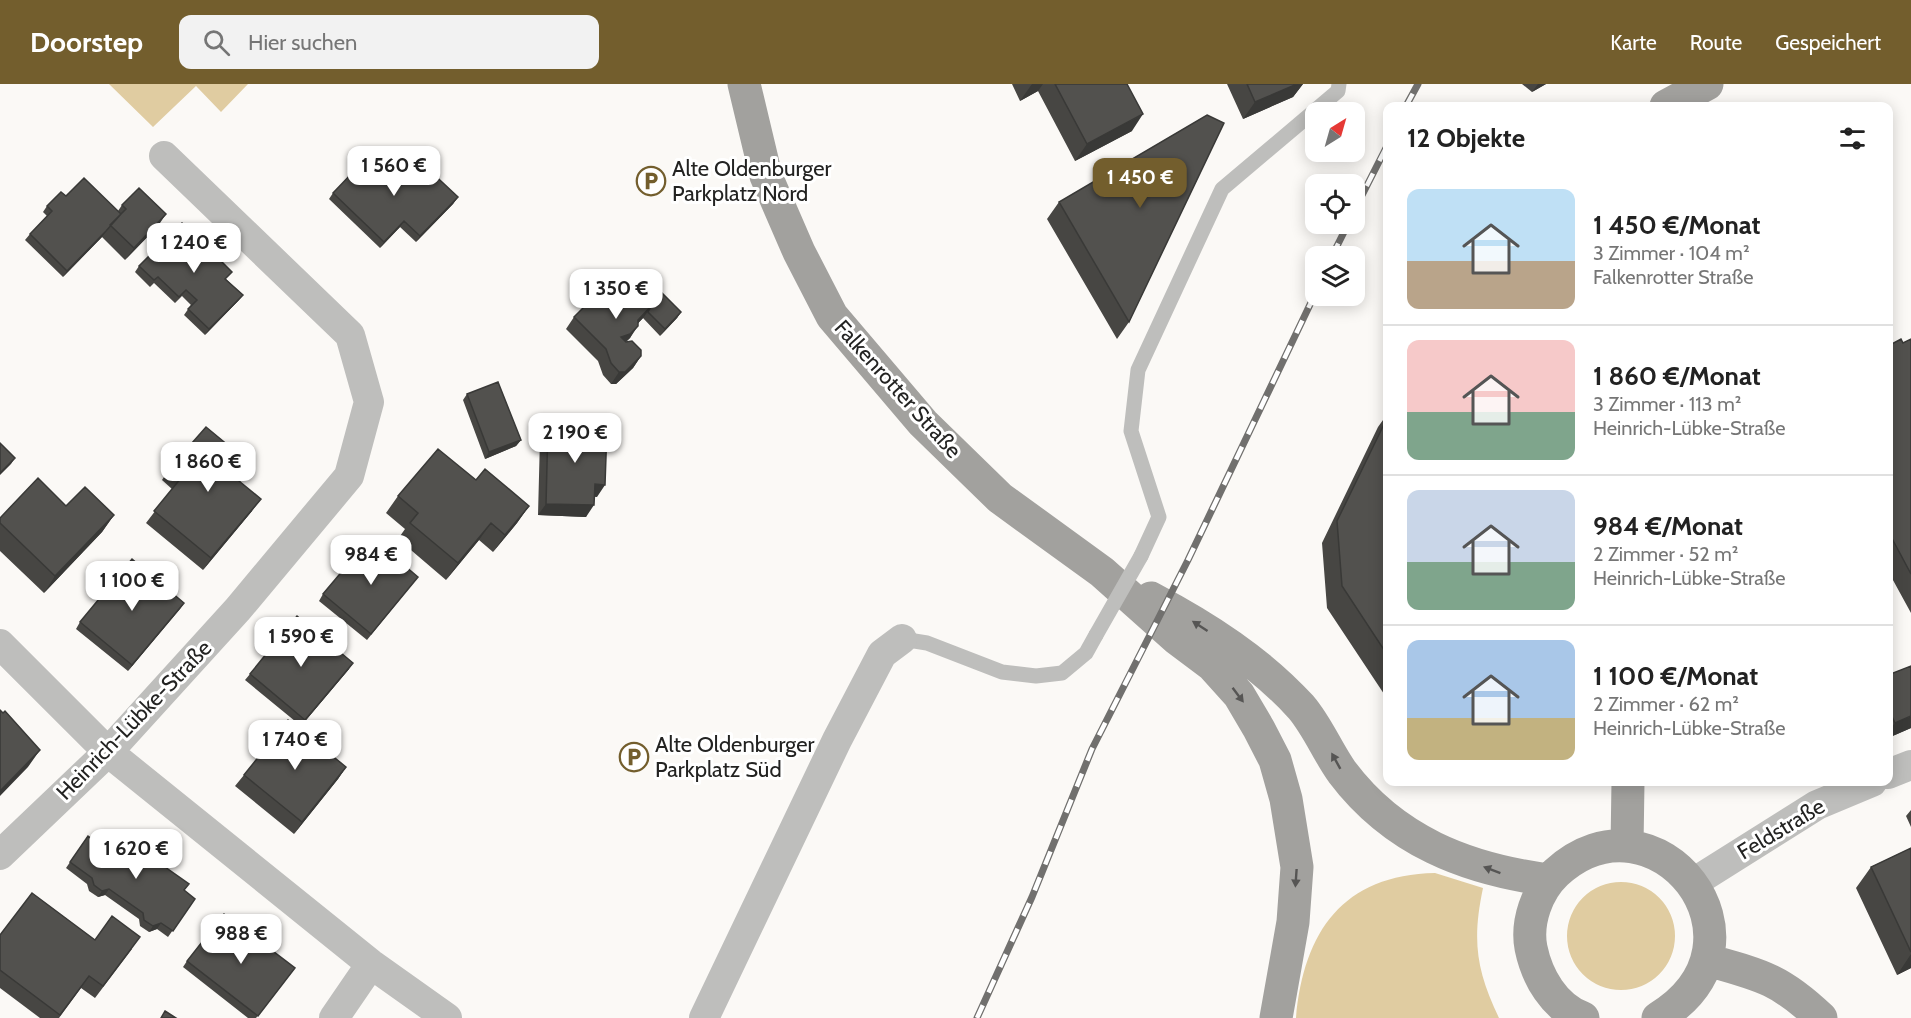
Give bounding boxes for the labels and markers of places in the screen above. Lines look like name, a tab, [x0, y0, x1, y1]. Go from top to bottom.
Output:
pin: 1 560 €	[339, 146, 449, 197]
place label: Alte Oldenburger Parkplatz Nord	[672, 155, 831, 207]
pin: 1 450 €	[1085, 158, 1195, 209]
parking icon: Alte Oldenburger Parkplatz Nord	[635, 165, 667, 197]
pin: 1 240 €	[139, 223, 249, 274]
pin: 1 350 €	[561, 269, 671, 320]
pin: 2 190 €	[520, 413, 630, 464]
pin: 1 860 €	[153, 442, 263, 493]
pin: 984 €	[329, 535, 413, 586]
pin: 1 100 €	[77, 561, 187, 612]
pin: 1 590 €	[246, 617, 356, 668]
pin: 1 740 €	[240, 720, 350, 771]
place label: Alte Oldenburger Parkplatz Süd	[655, 731, 814, 783]
parking icon: Alte Oldenburger Parkplatz Süd	[618, 741, 650, 773]
pin: 1 620 €	[81, 829, 191, 880]
pin: 988 €	[199, 914, 283, 965]

